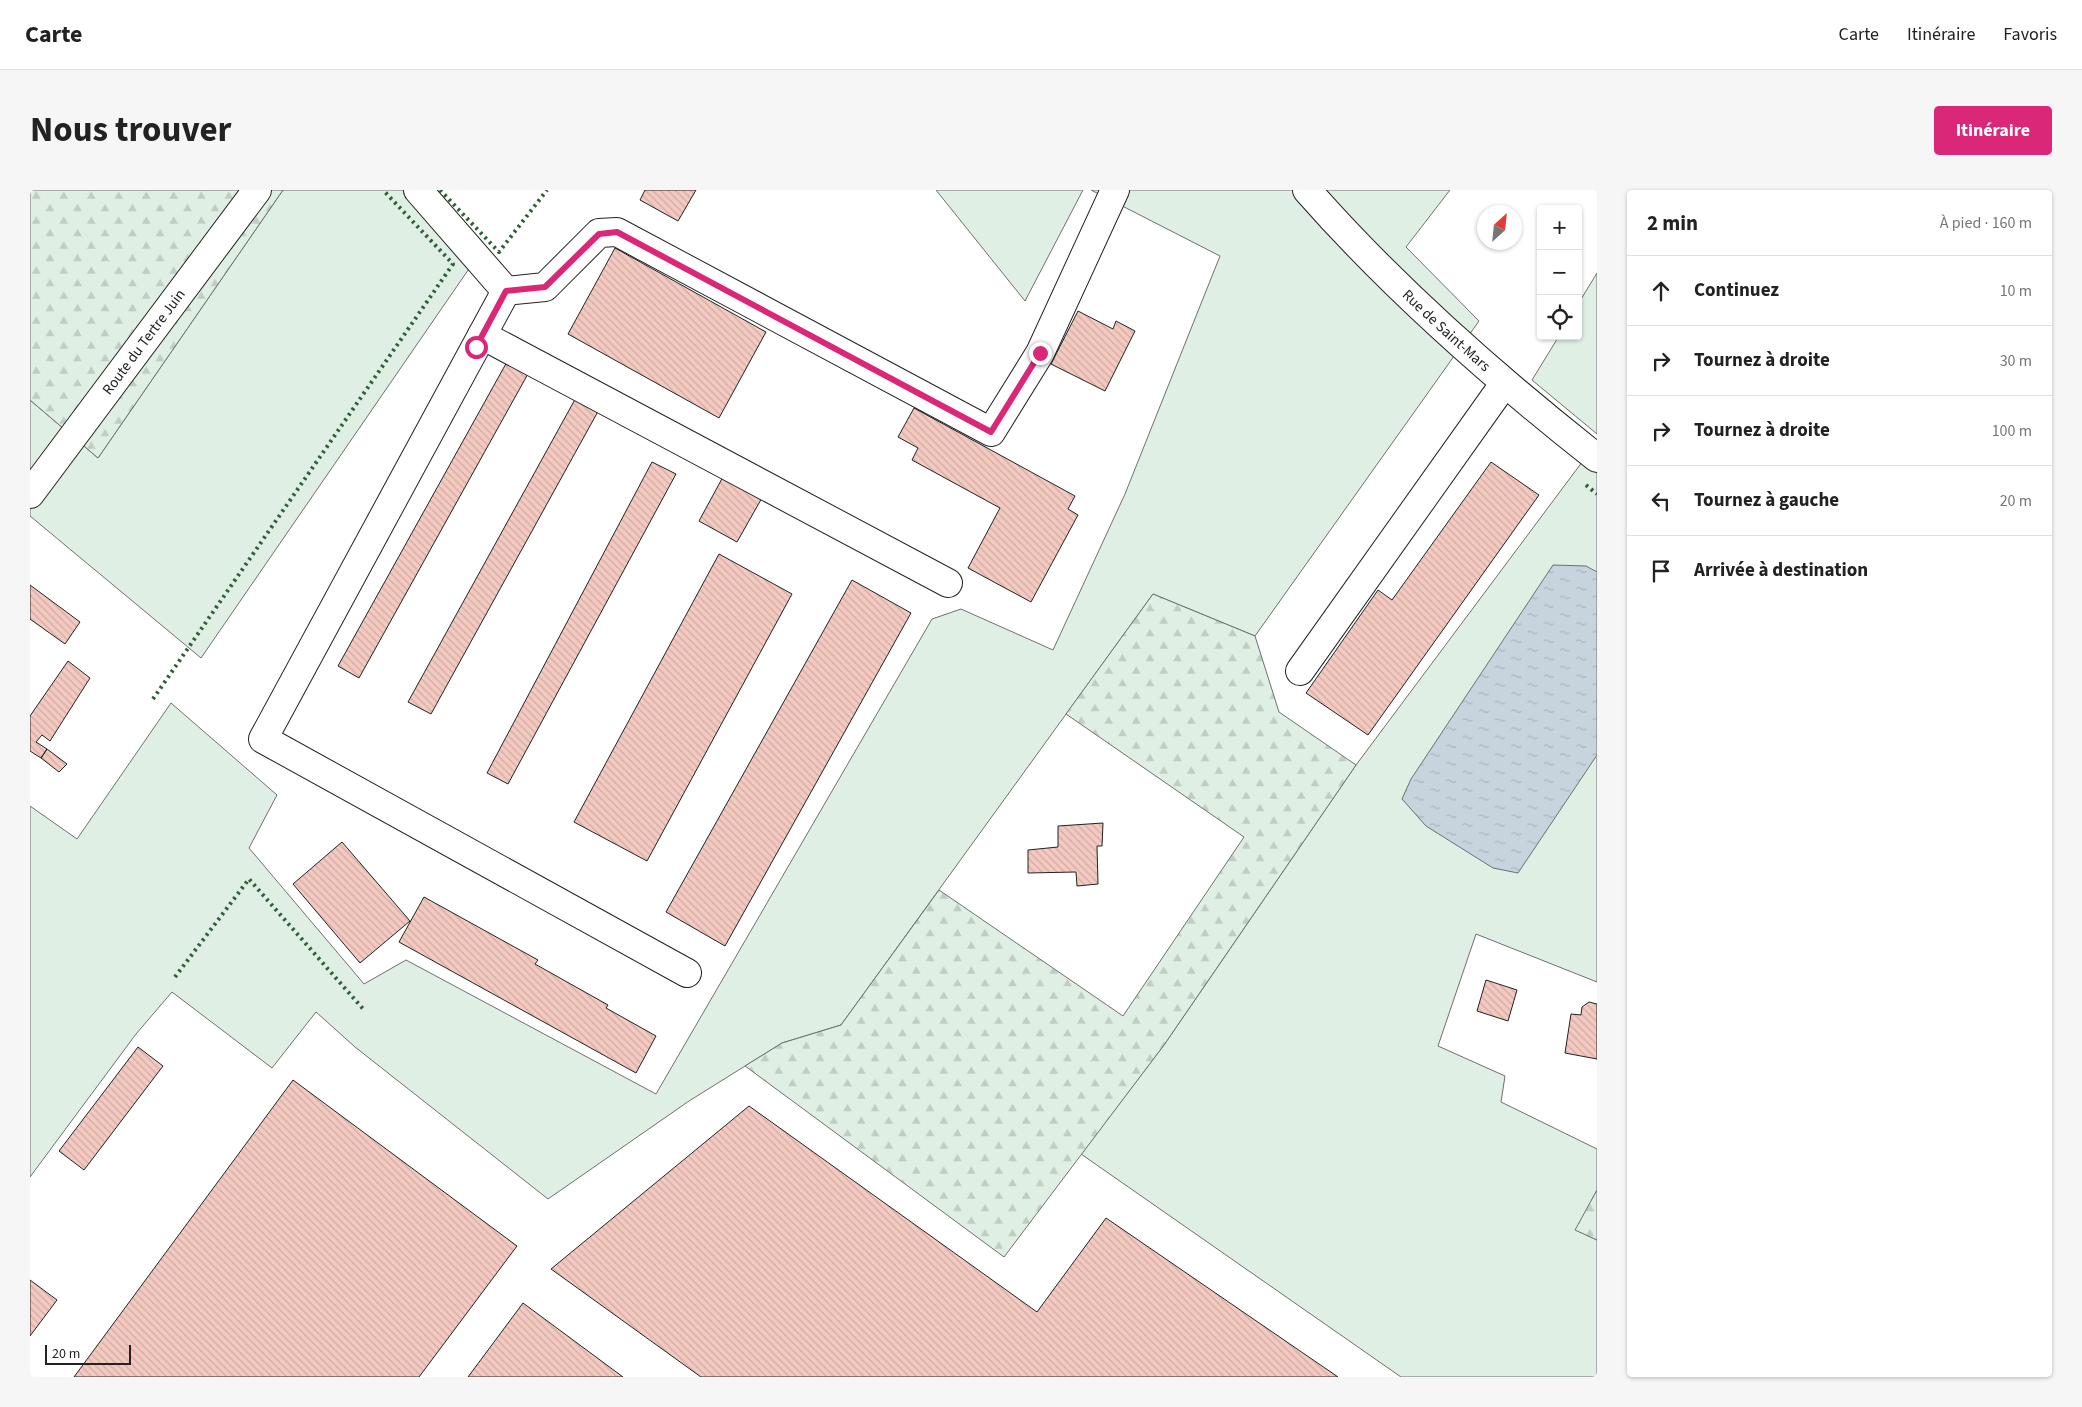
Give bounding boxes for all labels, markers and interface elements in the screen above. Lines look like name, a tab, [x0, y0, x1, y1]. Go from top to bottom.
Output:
text: Carte	[25, 17, 82, 52]
text: Carte	[1839, 22, 1879, 47]
text: Itinéraire	[1907, 22, 1975, 47]
text: Favoris	[2003, 22, 2057, 47]
text: Nous trouver	[30, 105, 231, 155]
button: Itinéraire	[1934, 106, 2052, 155]
north arrow	[1477, 205, 1522, 250]
map controls	[1537, 205, 1582, 340]
button: +	[1537, 205, 1582, 250]
text: 2 min	[1647, 208, 1698, 238]
text: À pied · 160 m	[1940, 212, 2032, 234]
button: −	[1537, 250, 1582, 295]
icon: ahead	[1647, 277, 1675, 305]
text: Continuez	[1694, 277, 1779, 304]
text: 10 m	[2000, 280, 2032, 302]
street label: Route du Tertre Juin	[98, 285, 191, 399]
street label: Rue de Saint-Mars	[1397, 285, 1495, 377]
button: locate	[1537, 295, 1582, 340]
route start	[465, 336, 488, 359]
route end	[1029, 342, 1052, 365]
icon: right	[1647, 347, 1675, 375]
text: Tournez à droite	[1694, 347, 1830, 374]
text: 30 m	[2000, 350, 2032, 372]
icon: right	[1647, 417, 1675, 445]
text: Tournez à droite	[1694, 417, 1830, 444]
text: 100 m	[1992, 420, 2032, 442]
icon: left	[1647, 487, 1675, 515]
text: Tournez à gauche	[1694, 487, 1839, 514]
text: 20 m	[2000, 490, 2032, 512]
icon: arrive	[1647, 557, 1675, 585]
text: Arrivée à destination	[1694, 557, 1868, 584]
scale bar	[45, 1342, 131, 1365]
text: 20 m	[52, 1344, 80, 1364]

